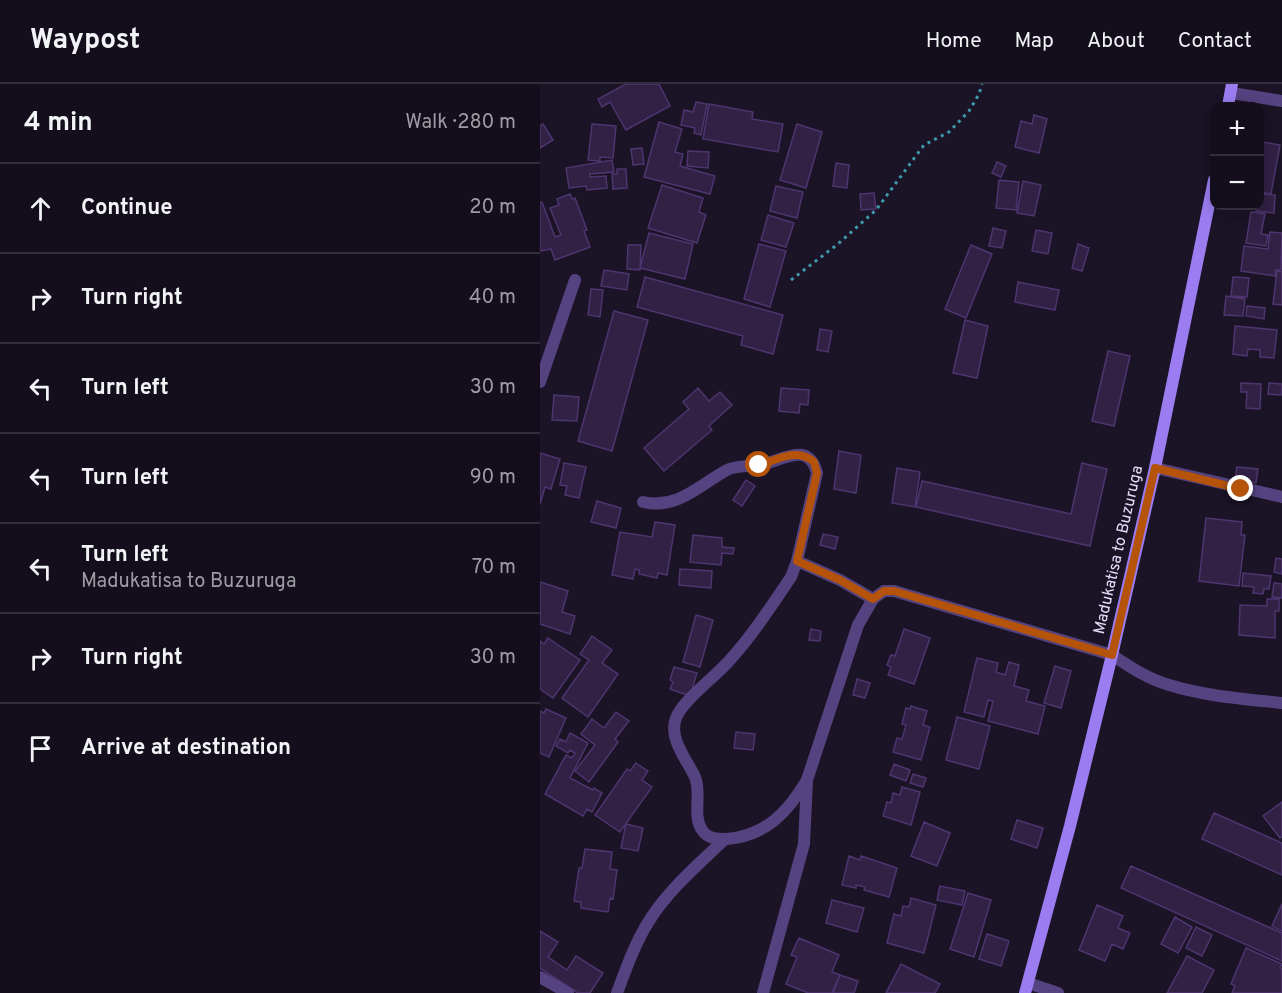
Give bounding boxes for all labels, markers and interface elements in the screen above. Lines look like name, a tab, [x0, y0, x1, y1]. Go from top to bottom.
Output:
text: Waypost	[30, 23, 140, 59]
text: Home	[926, 28, 982, 55]
text: Map	[1015, 28, 1054, 55]
text: About	[1087, 28, 1145, 55]
text: Contact	[1178, 28, 1252, 55]
map controls	[1210, 102, 1264, 210]
button: +	[1210, 102, 1264, 156]
text: 4 min	[24, 107, 93, 140]
text: Walk · 280 m	[405, 110, 516, 136]
button: −	[1210, 156, 1264, 210]
icon: ahead	[24, 192, 57, 225]
text: Continue	[81, 195, 172, 222]
text: 20 m	[469, 195, 516, 221]
icon: right	[24, 282, 57, 315]
text: Turn right	[81, 285, 183, 312]
text: 40 m	[469, 285, 516, 311]
icon: left	[24, 372, 57, 405]
text: Turn left	[81, 375, 169, 402]
text: 30 m	[470, 375, 516, 401]
route start	[745, 451, 771, 477]
icon: left	[24, 462, 57, 495]
street label: Madukatisa to Buzuruga	[1090, 464, 1148, 636]
text: Turn left	[81, 465, 169, 492]
text: 90 m	[470, 465, 516, 491]
route end	[1227, 475, 1253, 501]
text: Turn left	[81, 542, 169, 569]
icon: left	[24, 552, 57, 585]
text: 70 m	[472, 555, 516, 581]
text: Madukatisa to Buzuruga	[81, 569, 297, 595]
icon: right	[24, 642, 57, 675]
text: Turn right	[81, 645, 183, 672]
text: 30 m	[470, 645, 516, 671]
icon: arrive	[24, 732, 57, 765]
text: Arrive at destination	[81, 735, 291, 762]

